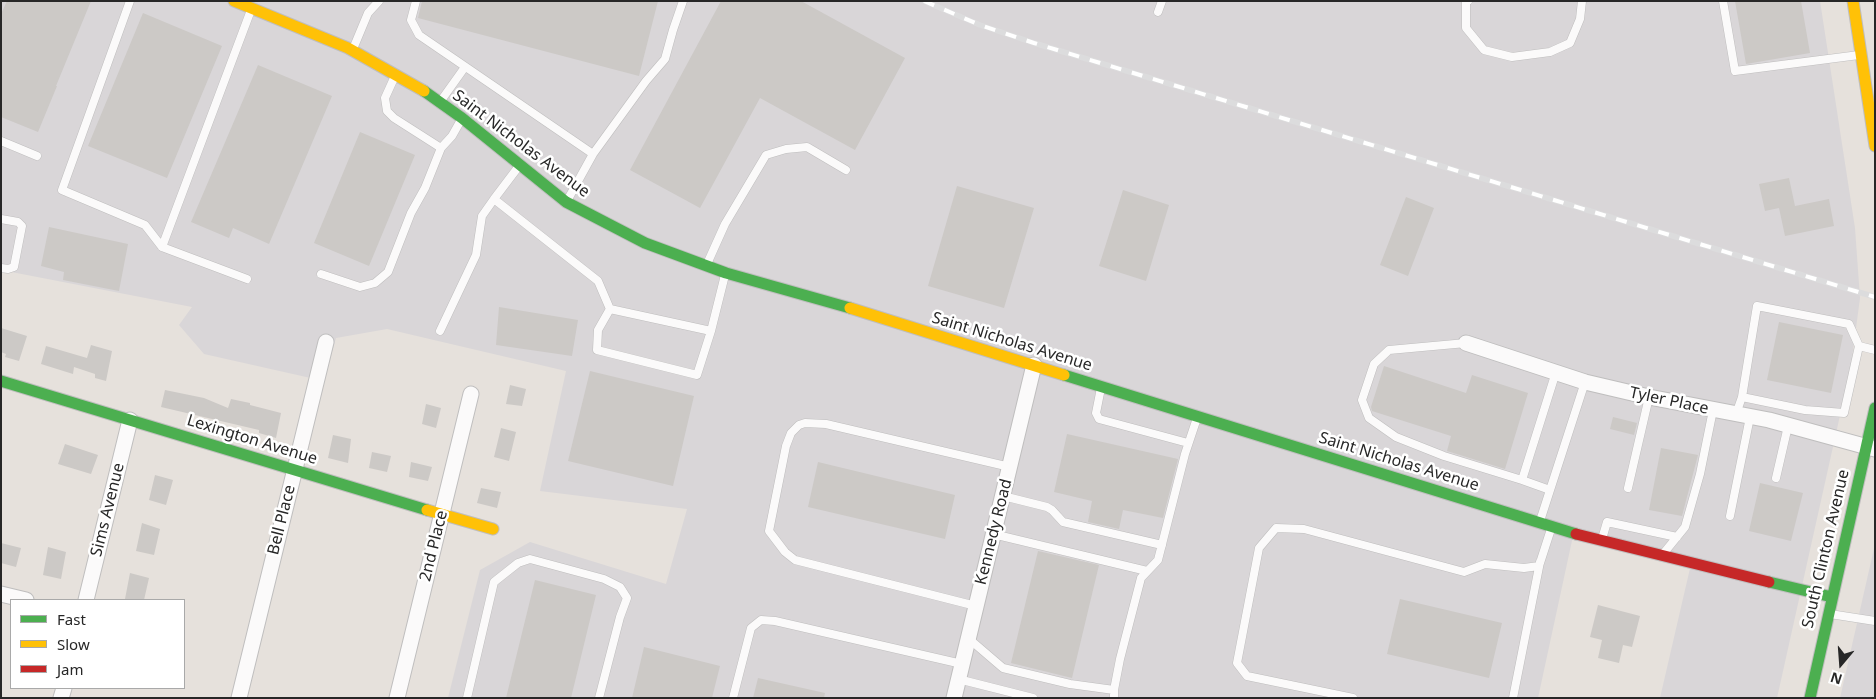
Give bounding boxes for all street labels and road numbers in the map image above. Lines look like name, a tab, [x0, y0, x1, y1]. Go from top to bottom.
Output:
street label: Saint Nicholas Avenue	[449, 86, 593, 202]
street label: Saint Nicholas Avenue	[930, 309, 1094, 375]
street label: Tyler Place	[1628, 383, 1710, 419]
street label: Lexington Avenue	[185, 411, 319, 469]
street label: Saint Nicholas Avenue	[1317, 429, 1481, 495]
street label: Sims Avenue	[87, 461, 129, 559]
street label: South Clinton Avenue	[1798, 468, 1854, 630]
street label: Kennedy Road	[972, 477, 1016, 587]
street label: Bell Place	[264, 483, 300, 557]
street label: 2nd Place	[416, 508, 452, 584]

